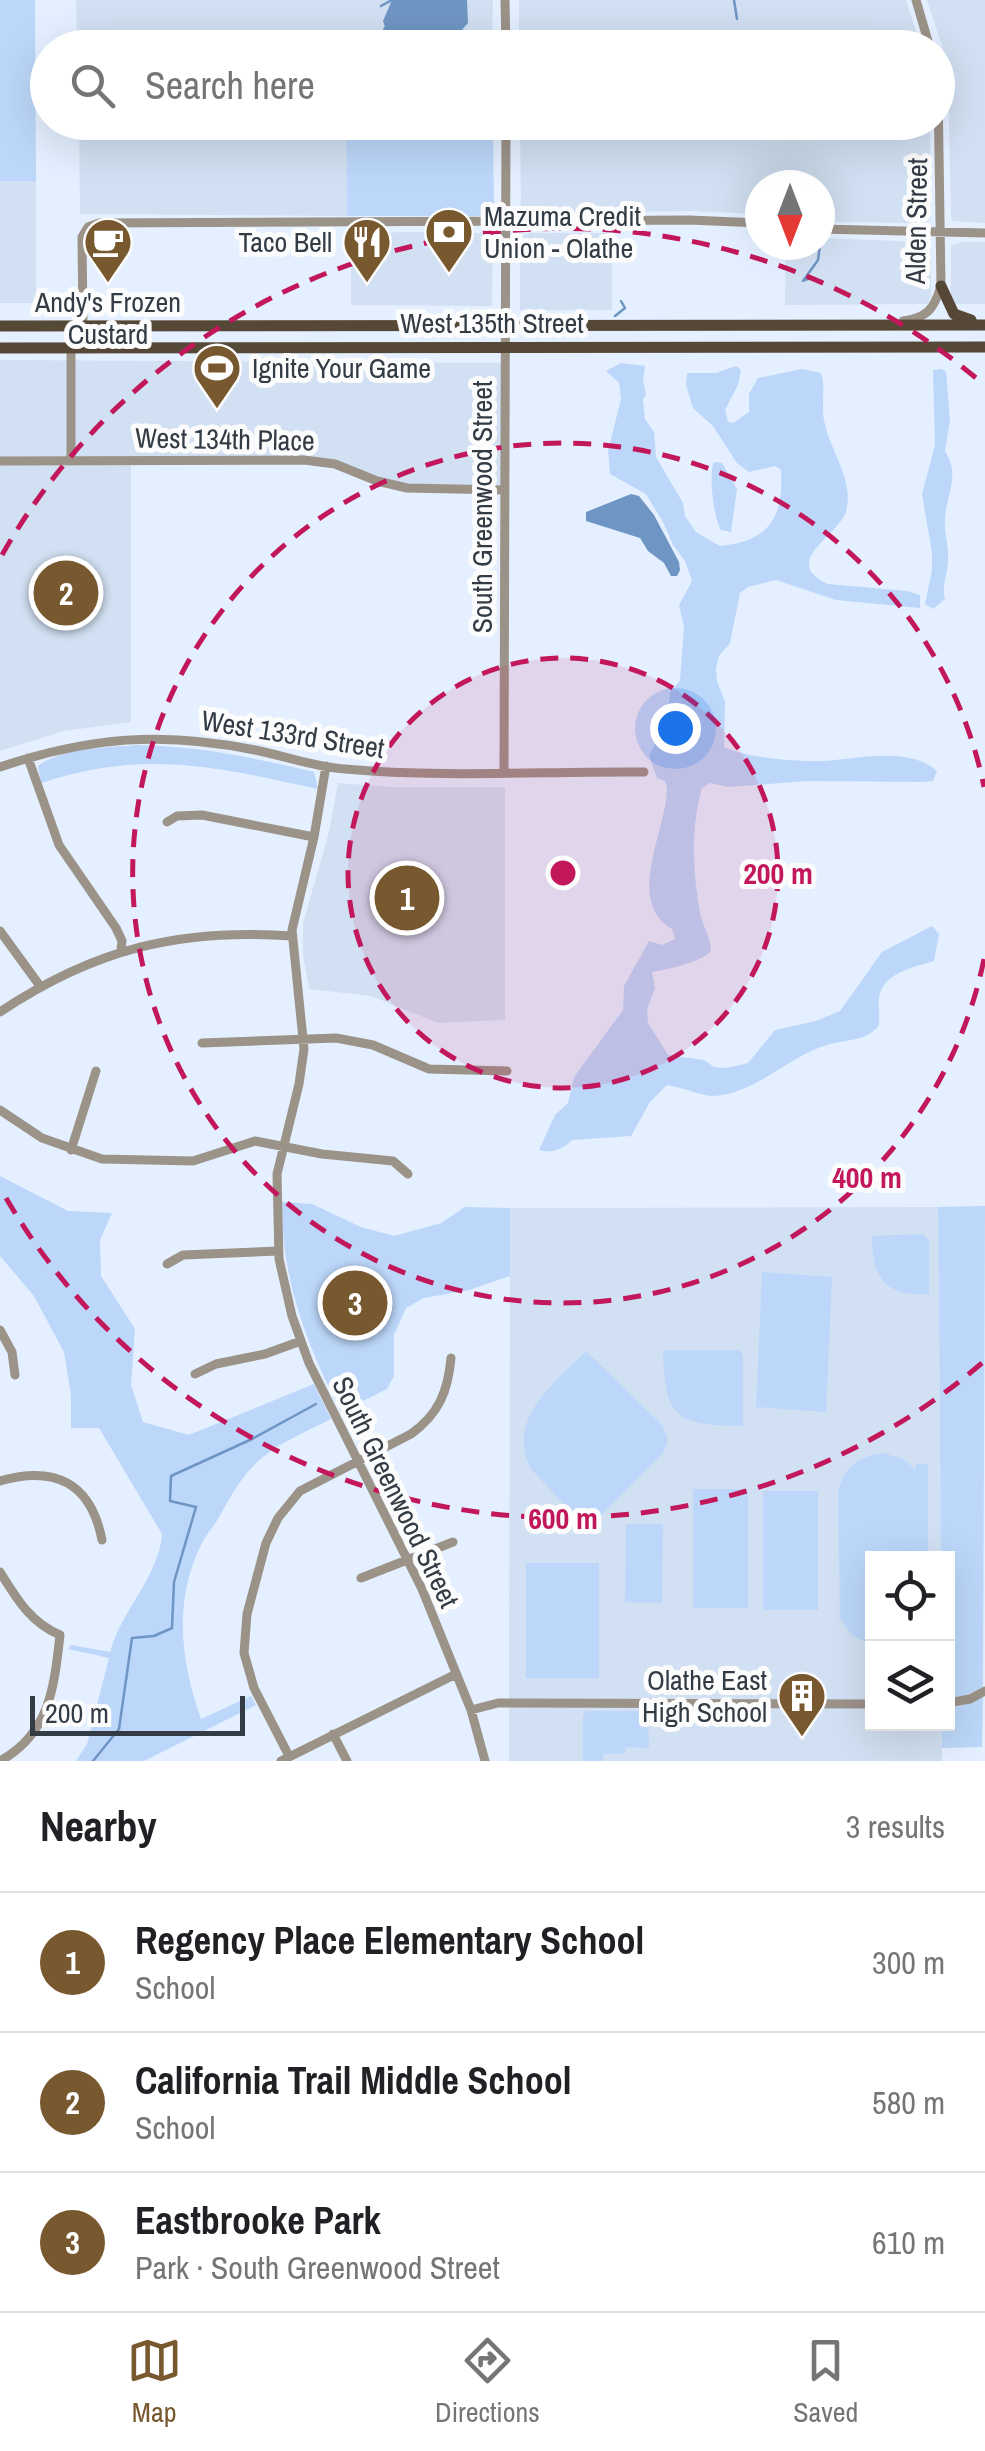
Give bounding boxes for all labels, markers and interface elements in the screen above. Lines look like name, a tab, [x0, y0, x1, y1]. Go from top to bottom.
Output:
search box	[30, 30, 955, 140]
icon: search	[65, 58, 120, 113]
text: Search here	[145, 60, 315, 111]
street label: Alden Street	[896, 157, 936, 286]
north arrow	[745, 170, 835, 260]
place label: Mazuma Credit Union - Olathe	[484, 197, 641, 267]
bank icon: Mazuma Credit Union - Olathe	[423, 206, 475, 274]
cafe icon: Andy's Frozen Custard	[82, 216, 134, 284]
restaurant icon: Taco Bell	[341, 216, 393, 284]
place label: Taco Bell	[238, 223, 332, 261]
place label: Andy's Frozen Custard	[34, 283, 181, 353]
street label: West 135th Street	[400, 304, 584, 342]
sports icon: Ignite Your Game	[191, 342, 243, 410]
place label: Ignite Your Game	[252, 349, 431, 387]
street label: South Greenwood Street	[463, 381, 501, 633]
street label: West 134th Place	[135, 418, 315, 460]
pin: 2	[34, 556, 98, 630]
street label: West 133rd Street	[199, 701, 387, 767]
your location	[650, 703, 701, 754]
text: 200 m	[743, 853, 813, 893]
centre of rings	[545, 855, 581, 891]
pin: 1	[374, 860, 440, 936]
text: 400 m	[832, 1157, 902, 1197]
pin: 3	[322, 1266, 388, 1340]
street label: South Greenwood Street	[324, 1370, 468, 1614]
text: 600 m	[528, 1498, 598, 1538]
map controls	[865, 1551, 955, 1731]
button: locate	[865, 1551, 955, 1641]
button: layers	[865, 1641, 955, 1731]
place label: Olathe East High School	[642, 1661, 767, 1731]
building icon: Olathe East High School	[776, 1670, 828, 1738]
scale bar	[30, 1691, 245, 1736]
text: 200 m	[45, 1694, 109, 1732]
text: Nearby	[40, 1798, 157, 1854]
text: 3 results	[846, 1805, 945, 1848]
text: Regency Place Elementary School	[135, 1915, 644, 1966]
text: 1	[65, 1941, 80, 1984]
text: 300 m	[872, 1941, 945, 1984]
text: School	[135, 1966, 215, 2009]
text: California Trail Middle School	[135, 2055, 571, 2106]
text: 2	[65, 2081, 80, 2124]
text: 580 m	[872, 2081, 945, 2124]
text: School	[135, 2106, 215, 2149]
text: Eastbrooke Park	[135, 2195, 381, 2246]
text: 3	[65, 2221, 80, 2264]
text: 610 m	[872, 2221, 945, 2264]
text: Park · South Greenwood Street	[135, 2246, 500, 2289]
tab: Map	[127, 2333, 182, 2431]
tab: Directions	[435, 2333, 540, 2431]
tab: Saved	[793, 2333, 858, 2431]

